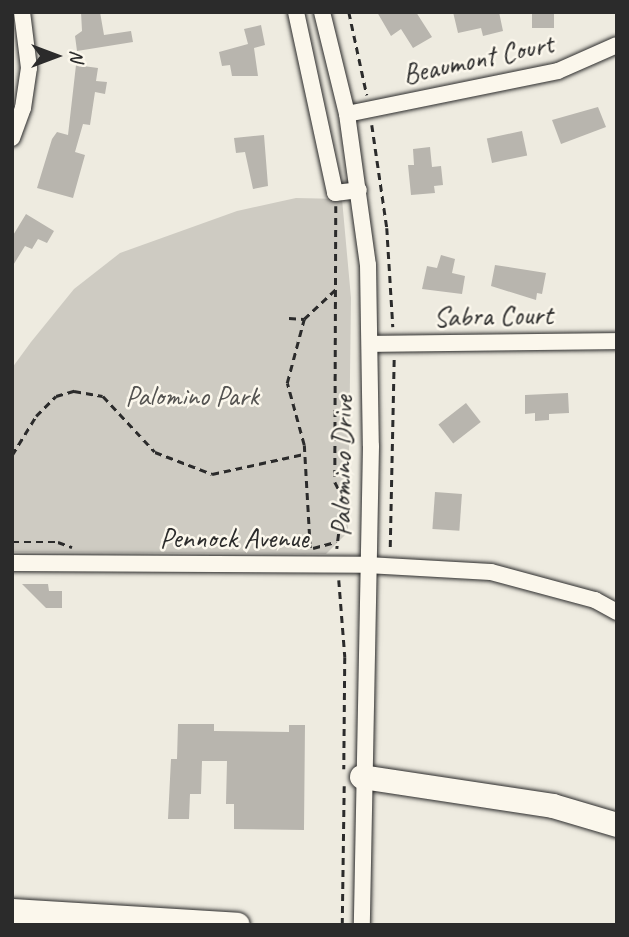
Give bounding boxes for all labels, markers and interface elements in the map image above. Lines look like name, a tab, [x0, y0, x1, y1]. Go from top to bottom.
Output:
north arrow	[21, 21, 91, 91]
street label: Beaumont Court	[400, 27, 556, 91]
text: N	[65, 50, 89, 62]
street label: Sabra Court	[433, 298, 553, 334]
park label: Palomino Park	[125, 379, 259, 413]
street label: Palomino Drive	[324, 395, 360, 537]
street label: Pennock Avenue	[160, 521, 308, 555]

